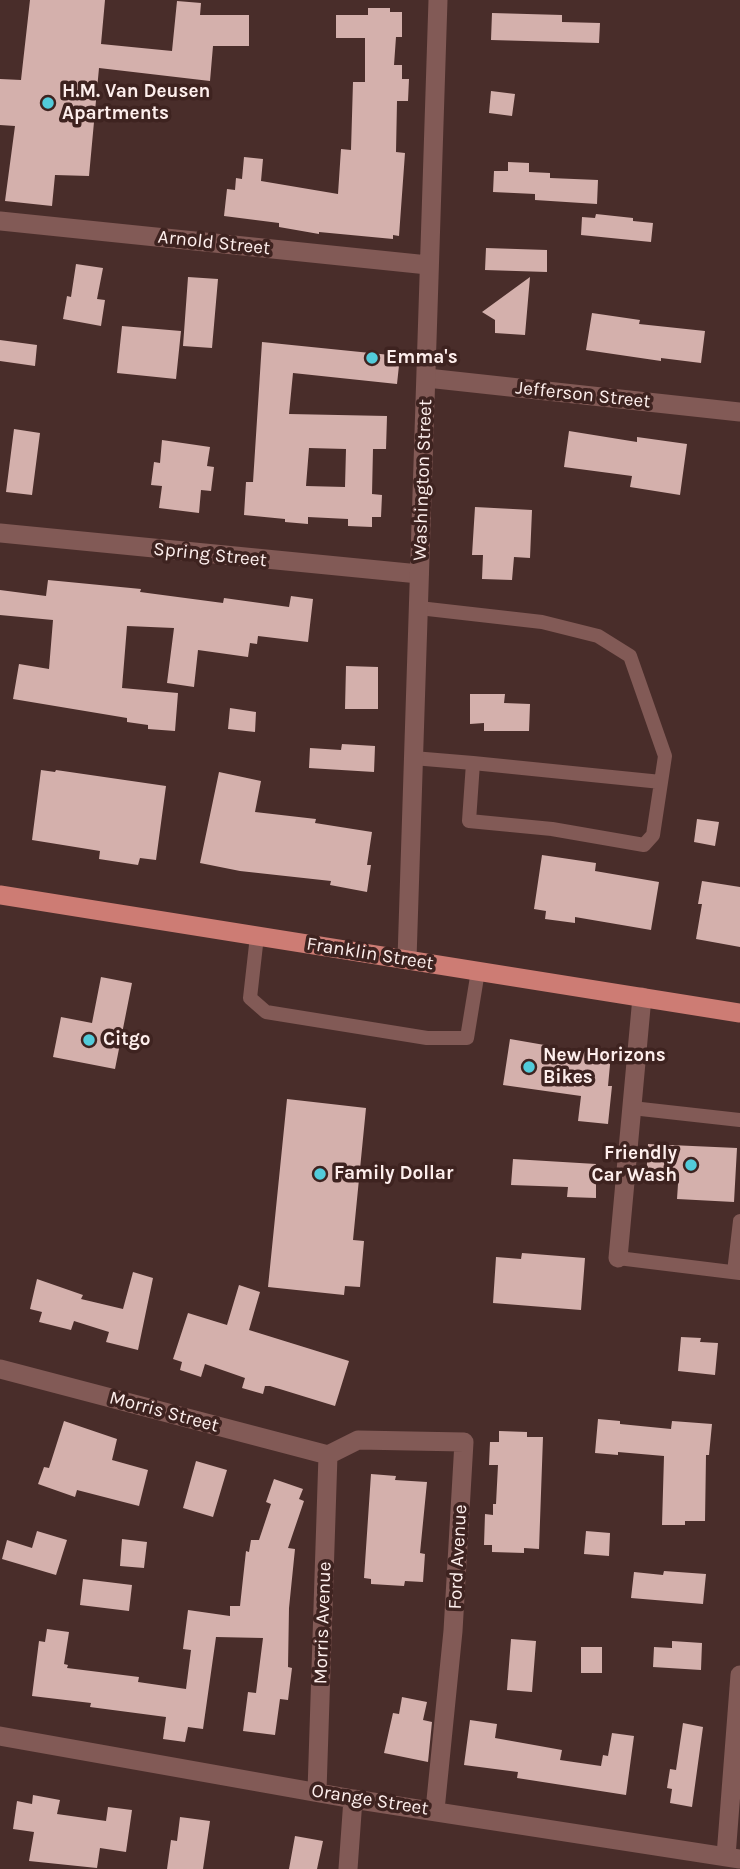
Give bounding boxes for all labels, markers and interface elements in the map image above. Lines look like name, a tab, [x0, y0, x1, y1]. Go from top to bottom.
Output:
place label: H.M. Van Deusen Apartments	[62, 81, 210, 125]
marker: H.M. Van Deusen Apartments	[40, 95, 56, 111]
street label: Arnold Street	[157, 226, 271, 260]
place label: Emma's	[386, 347, 458, 369]
marker: Emma's	[364, 350, 380, 366]
street label: Jefferson Street	[514, 377, 652, 413]
street label: Washington Street	[409, 399, 437, 561]
street label: Spring Street	[152, 538, 268, 572]
street label: Franklin Street	[305, 933, 435, 975]
place label: Citgo	[103, 1029, 151, 1051]
marker: Citgo	[81, 1032, 97, 1048]
place label: New Horizons Bikes	[543, 1045, 666, 1089]
marker: New Horizons Bikes	[521, 1059, 537, 1075]
place label: Friendly Car Wash	[591, 1143, 677, 1187]
marker: Friendly Car Wash	[683, 1157, 699, 1173]
place label: Family Dollar	[334, 1163, 453, 1185]
marker: Family Dollar	[312, 1166, 328, 1182]
street label: Morris Street	[107, 1386, 221, 1438]
street label: Ford Avenue	[444, 1504, 472, 1610]
street label: Morris Avenue	[309, 1561, 337, 1685]
street label: Orange Street	[310, 1779, 430, 1821]

